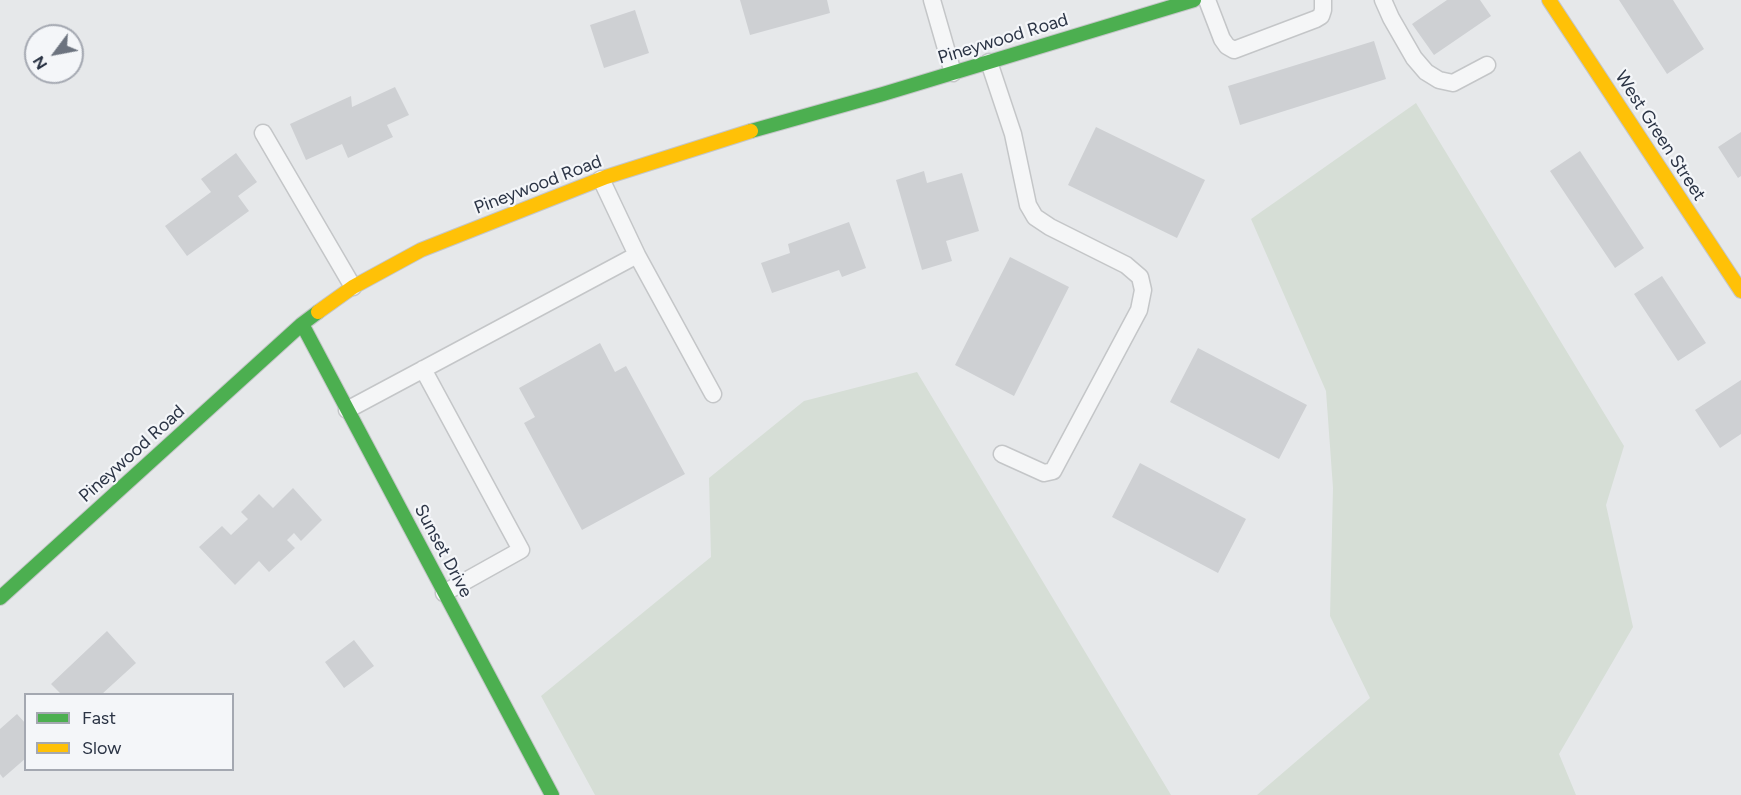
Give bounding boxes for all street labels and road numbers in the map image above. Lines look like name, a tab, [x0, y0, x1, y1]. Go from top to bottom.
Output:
street label: Pineywood Road	[935, 9, 1071, 69]
street label: West Green Street	[1610, 67, 1710, 205]
street label: Pineywood Road	[471, 151, 605, 219]
street label: Pineywood Road	[75, 401, 189, 507]
street label: Sunset Drive	[409, 501, 477, 601]

